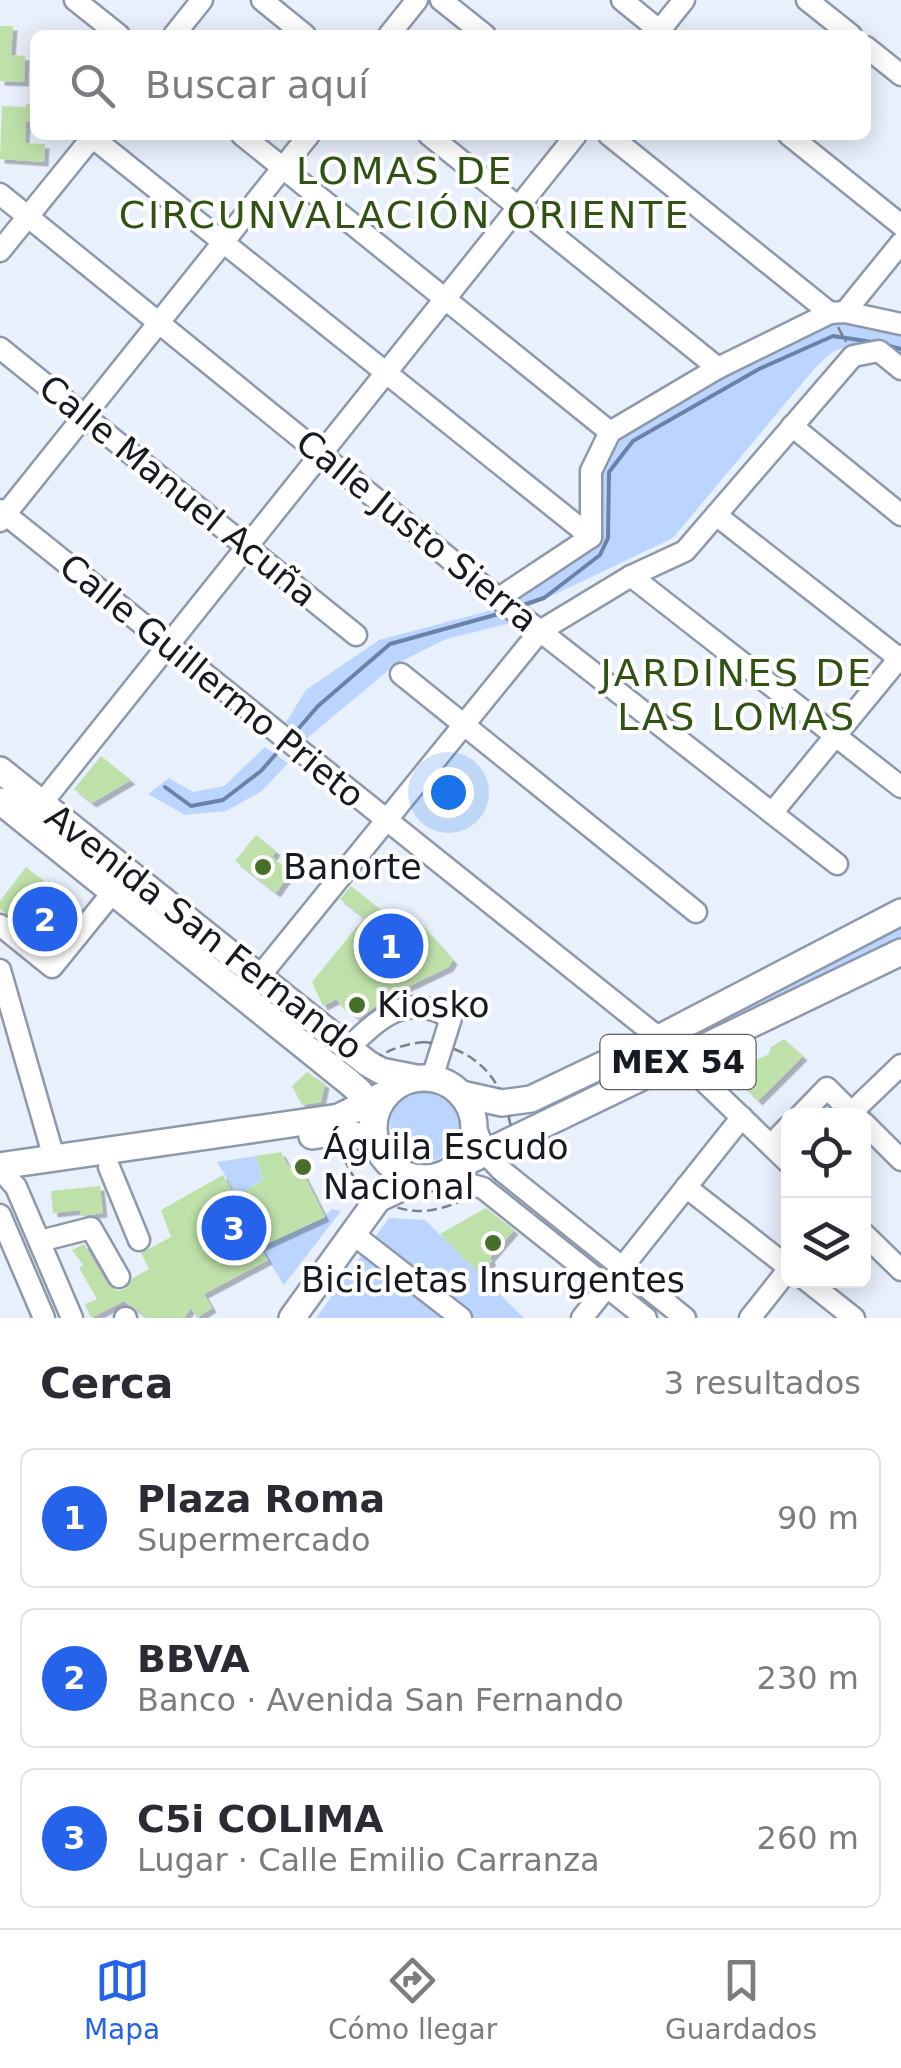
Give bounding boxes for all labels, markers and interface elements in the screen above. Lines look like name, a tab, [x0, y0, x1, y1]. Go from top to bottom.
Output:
search box	[30, 30, 871, 140]
icon: search	[65, 58, 120, 113]
text: Buscar aquí	[145, 63, 369, 107]
district label: LOMAS DE CIRCUNVALACIÓN ORIENTE	[119, 149, 691, 237]
street label: Calle Manuel Acuña	[31, 367, 325, 615]
street label: Calle Justo Sierra	[289, 422, 545, 640]
street label: Calle Guillermo Prieto	[52, 546, 372, 816]
district label: JARDINES DE LAS LOMAS	[599, 651, 873, 739]
your location	[423, 767, 474, 818]
street label: Avenida San Fernando	[38, 796, 370, 1068]
place label: Banorte	[283, 847, 422, 887]
marker: Banorte	[252, 856, 274, 878]
pin: 2	[12, 882, 78, 956]
pin: 1	[358, 908, 424, 984]
place label: Kiosko	[377, 985, 490, 1025]
marker: Kiosko	[346, 994, 368, 1016]
road number: MEX 54	[600, 1035, 756, 1089]
map controls	[781, 1108, 871, 1288]
button: locate	[781, 1108, 871, 1198]
place label: Águila Escudo Nacional	[323, 1126, 569, 1207]
marker: Águila Escudo Nacional	[292, 1156, 314, 1178]
pin: 3	[202, 1190, 266, 1266]
button: layers	[781, 1198, 871, 1288]
marker: Bicicletas Insurgentes	[482, 1232, 504, 1254]
place label: Bicicletas Insurgentes	[301, 1260, 685, 1300]
text: Cerca	[40, 1359, 173, 1408]
text: 3 resultados	[664, 1364, 861, 1402]
text: Plaza Roma	[137, 1477, 385, 1521]
text: 1	[63, 1499, 86, 1537]
text: 90 m	[777, 1499, 859, 1537]
text: Supermercado	[137, 1521, 371, 1559]
text: BBVA	[137, 1637, 250, 1681]
text: 2	[63, 1659, 86, 1697]
text: 230 m	[757, 1659, 859, 1697]
text: Banco · Avenida San Fernando	[137, 1681, 624, 1719]
text: C5i COLIMA	[137, 1797, 383, 1841]
text: 3	[63, 1819, 86, 1857]
text: 260 m	[757, 1819, 859, 1857]
text: Lugar · Calle Emilio Carranza	[137, 1841, 600, 1879]
tab: Mapa	[84, 1953, 160, 2046]
tab: Cómo llegar	[328, 1953, 497, 2046]
tab: Guardados	[665, 1953, 817, 2046]

